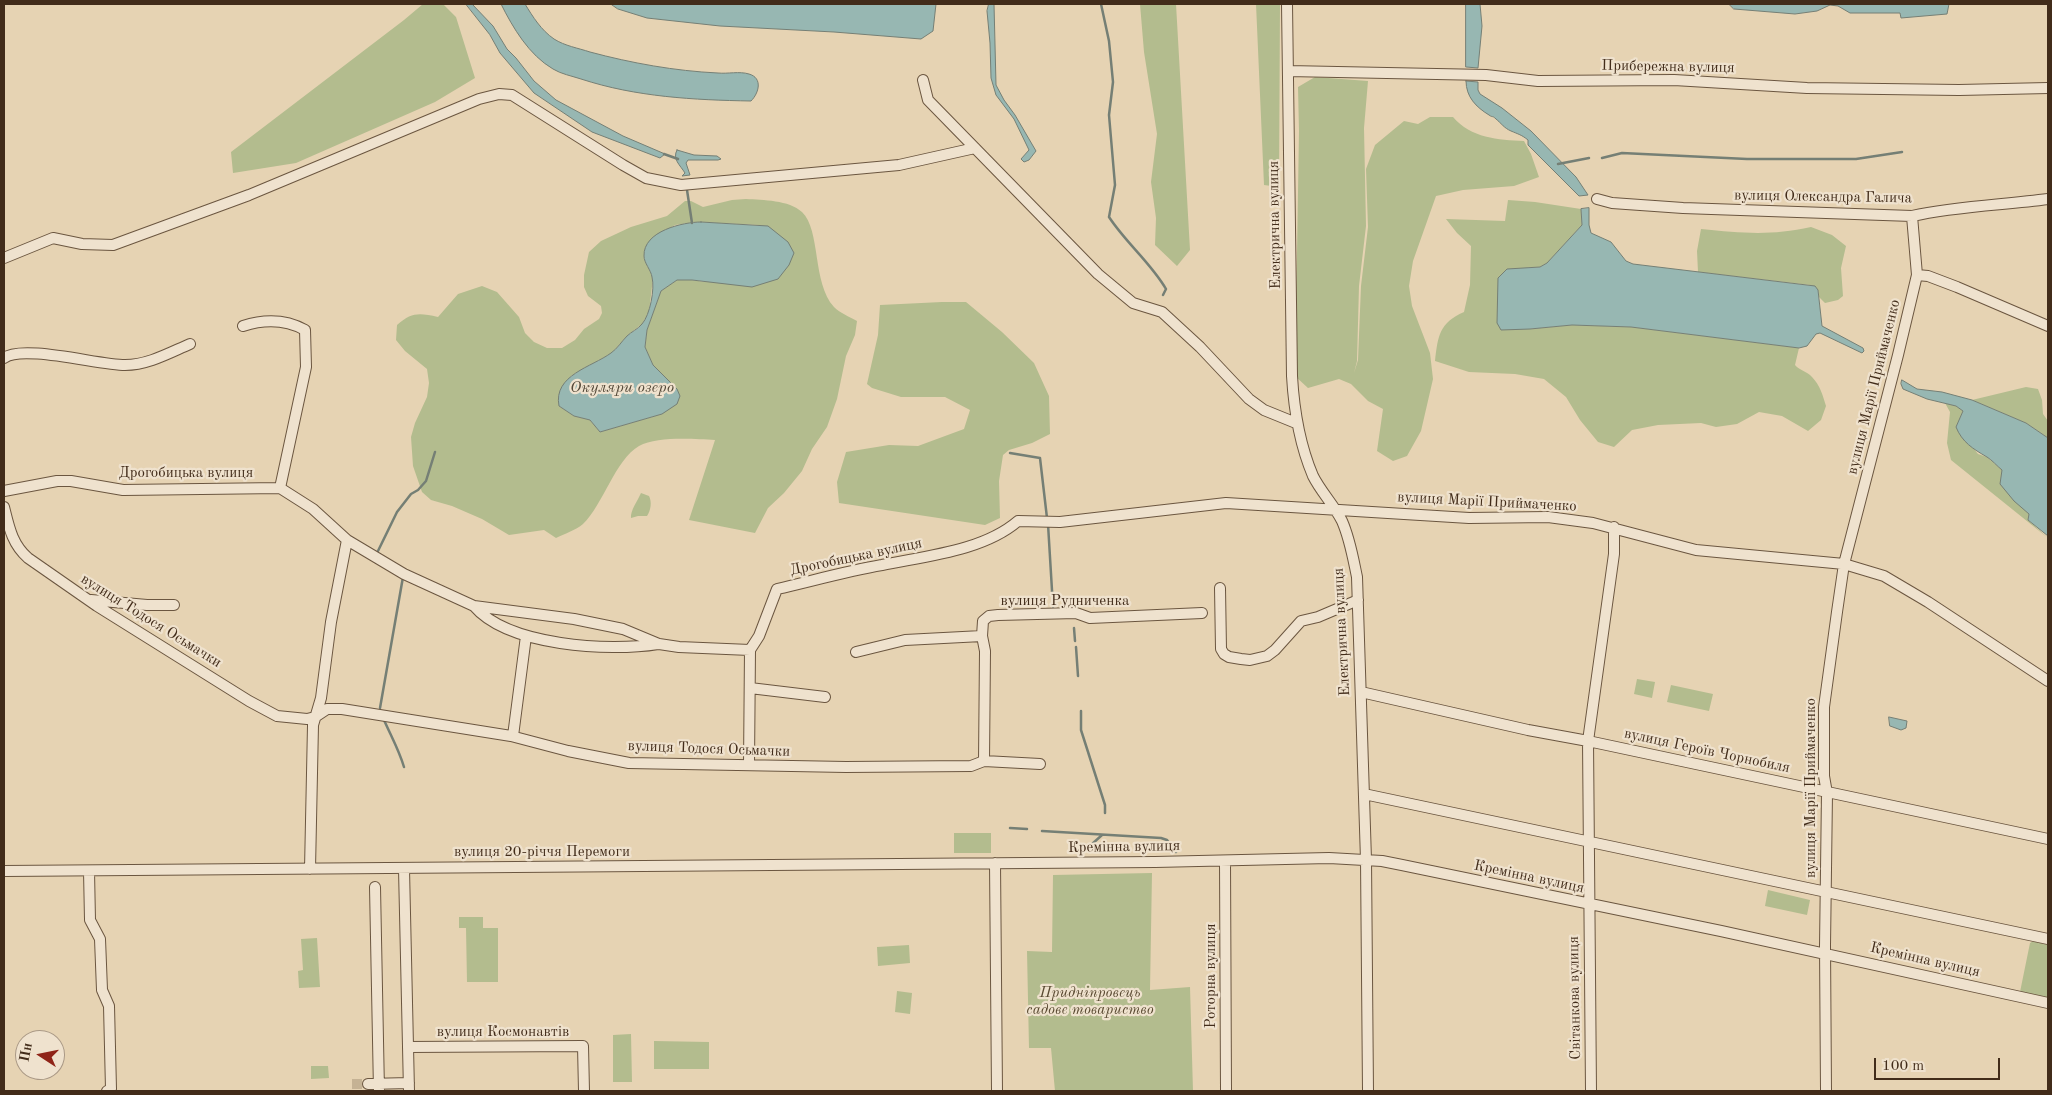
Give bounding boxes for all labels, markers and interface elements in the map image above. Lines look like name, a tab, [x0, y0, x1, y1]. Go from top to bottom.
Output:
street label: Прибережна вулиця	[1601, 57, 1735, 77]
street label: Електрична вулиця	[1265, 161, 1285, 289]
street label: вулиця Олександра Галича	[1734, 186, 1912, 208]
street label: вулиця Марії Приймаченко	[1844, 298, 1904, 476]
water label: Окуляри озеро	[570, 378, 674, 398]
street label: Дрогобицька вулиця	[119, 464, 253, 482]
street label: вулиця Марії Приймаченко	[1397, 488, 1577, 516]
street label: Дрогобицька вулиця	[788, 534, 924, 580]
street label: Електрична вулиця	[1330, 567, 1354, 697]
street label: вулиця Тодося Осьмачки	[77, 570, 225, 672]
street label: вулиця Рудниченка	[1001, 592, 1129, 610]
street label: вулиця Марії Приймаченко	[1802, 698, 1820, 878]
street label: вулиця Героїв Чорнобиля	[1622, 725, 1792, 777]
street label: вулиця Тодося Осьмачки	[627, 737, 791, 761]
street label: Кремінна вулиця	[1068, 837, 1180, 857]
street label: вулиця 20-річчя Перемоги	[454, 843, 630, 861]
street label: Кремінна вулиця	[1472, 857, 1586, 897]
street label: Роторна вулиця	[1202, 924, 1220, 1028]
street label: Світанкова вулиця	[1565, 936, 1585, 1060]
street label: Кремінна вулиця	[1868, 939, 1982, 981]
park label: Придніпровець садове товариство	[1026, 984, 1154, 1019]
street label: вулиця Космонавтів	[437, 1023, 569, 1041]
north arrow	[15, 1030, 65, 1080]
text: Пн	[18, 1042, 35, 1063]
scale bar	[1877, 1048, 2003, 1080]
text: 100 m	[1882, 1059, 1924, 1074]

